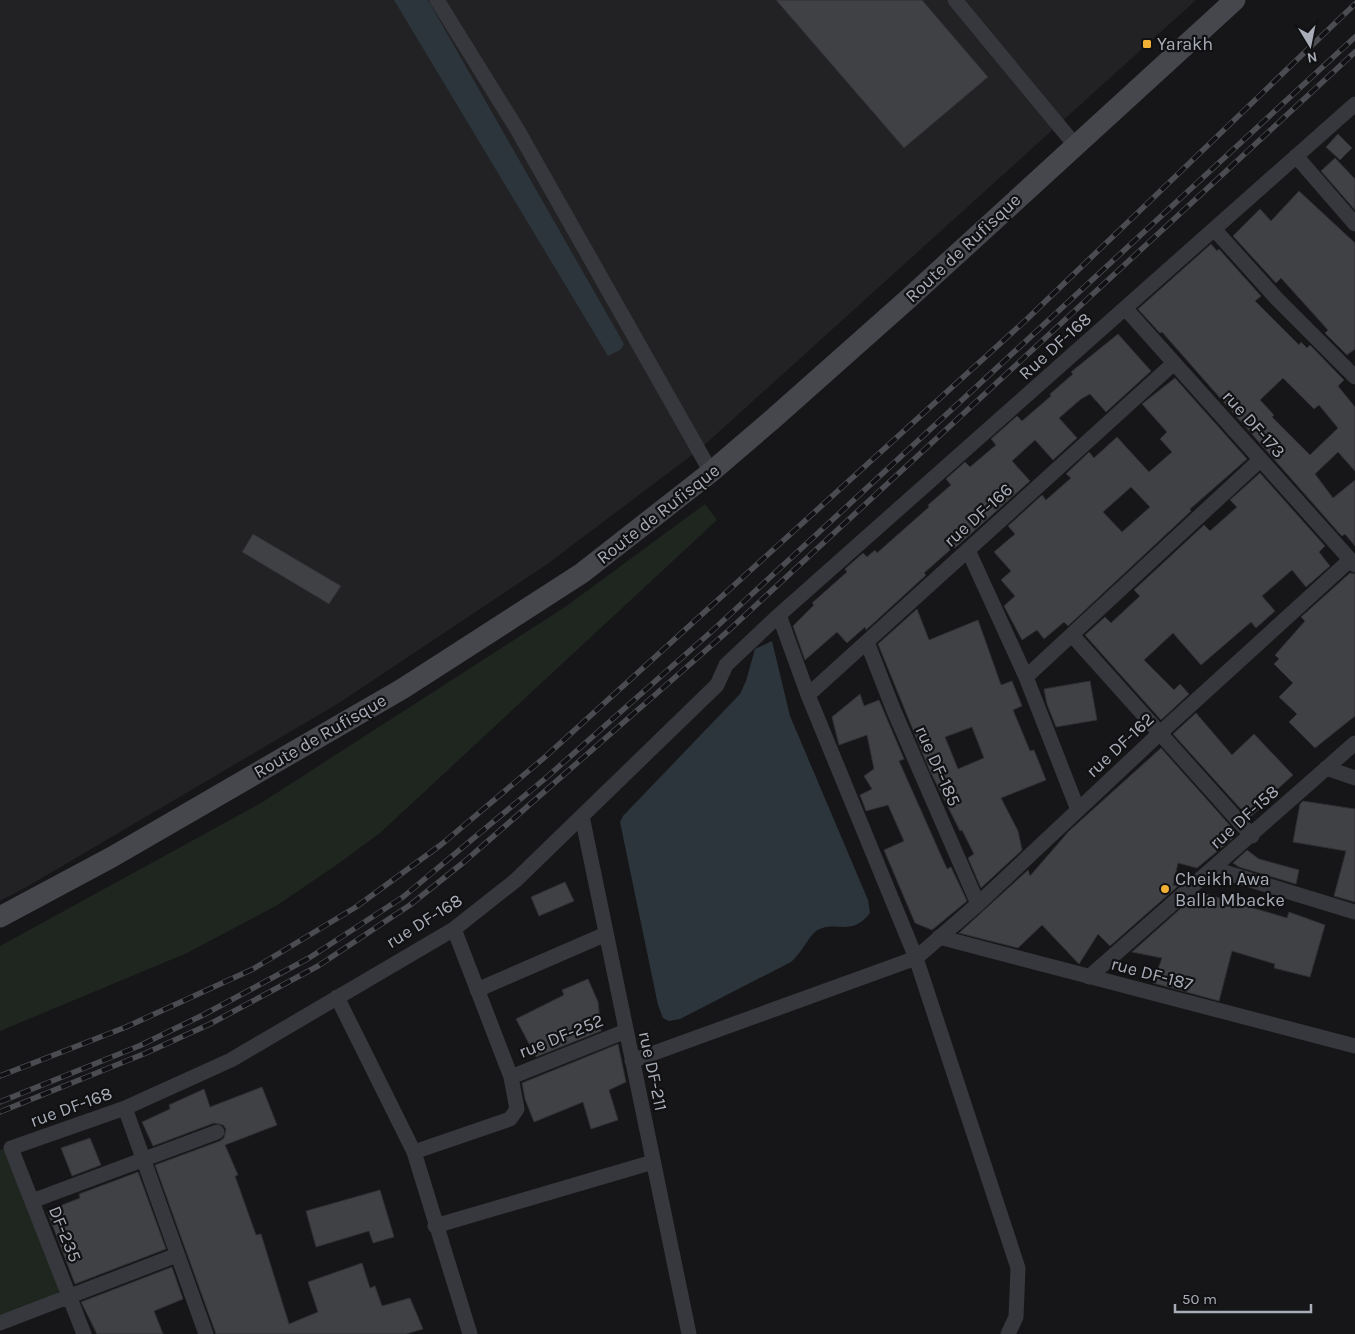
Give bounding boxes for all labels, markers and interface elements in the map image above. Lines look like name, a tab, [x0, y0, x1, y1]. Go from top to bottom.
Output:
north arrow	[1285, 20, 1335, 70]
place label: Yarakh	[1157, 33, 1213, 55]
marker: Yarakh	[1141, 38, 1153, 50]
text: N	[1306, 48, 1319, 67]
street label: Route de Rufisque	[901, 189, 1025, 307]
street label: Rue DF-168	[1014, 308, 1096, 384]
street label: rue DF-173	[1218, 386, 1290, 462]
street label: Route de Rufisque	[592, 459, 724, 569]
street label: rue DF-166	[939, 478, 1017, 552]
street label: Route de Rufisque	[250, 689, 390, 783]
street label: rue DF-162	[1081, 708, 1159, 782]
street label: rue DF-185	[911, 722, 965, 810]
street label: rue DF-158	[1205, 780, 1283, 854]
place label: Cheikh Awa Balla Mbacke	[1175, 868, 1285, 911]
marker: Cheikh Awa Balla Mbacke	[1159, 883, 1171, 895]
street label: rue DF-168	[382, 889, 466, 953]
street label: rue DF-187	[1109, 953, 1196, 996]
street label: rue DF-252	[515, 1009, 607, 1063]
street label: rue DF-211	[634, 1029, 672, 1113]
street label: rue DF-168	[27, 1082, 115, 1132]
street label: DF-235	[44, 1203, 86, 1265]
scale bar	[1175, 1282, 1311, 1314]
text: 50 m	[1182, 1290, 1217, 1308]

